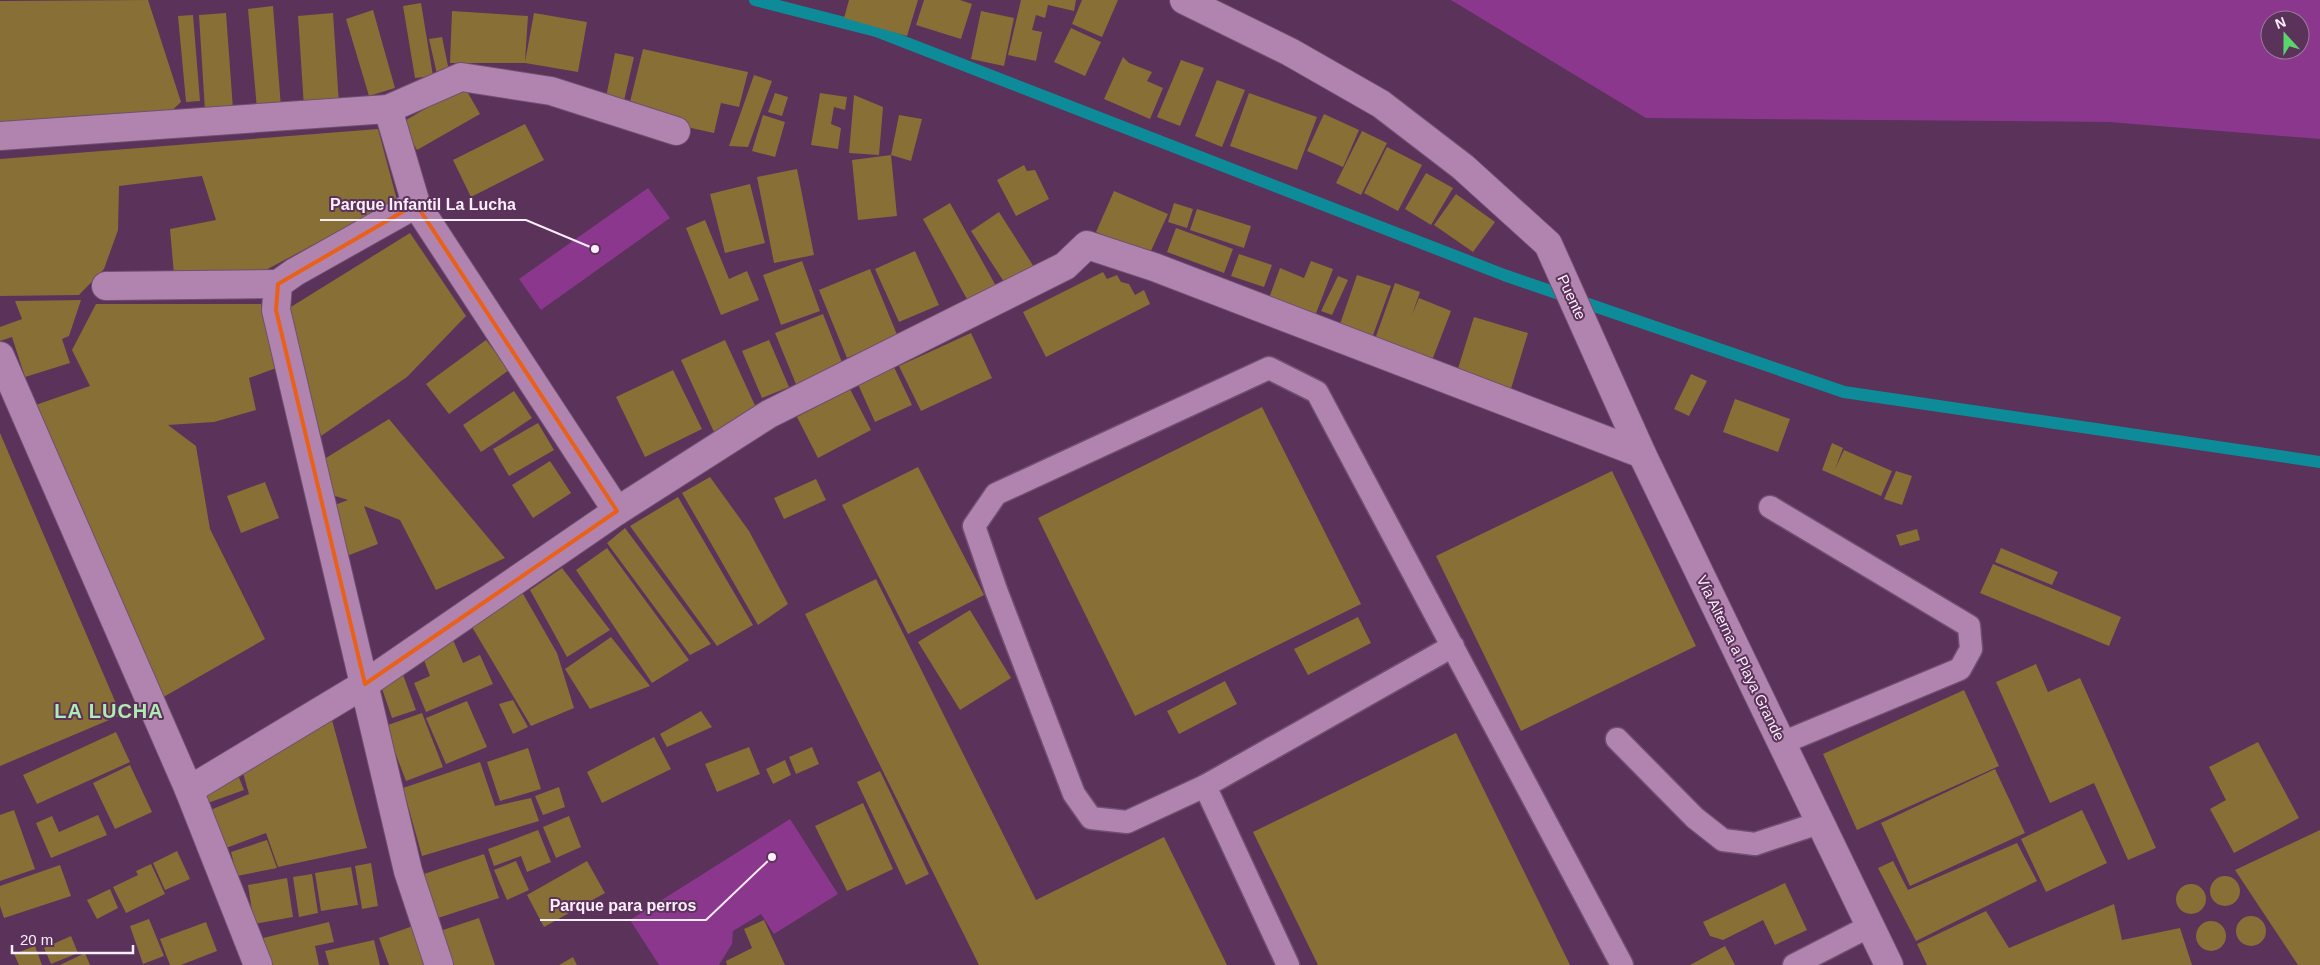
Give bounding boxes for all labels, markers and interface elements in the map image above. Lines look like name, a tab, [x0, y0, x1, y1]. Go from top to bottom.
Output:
north arrow	[2260, 10, 2310, 60]
text: N	[2273, 14, 2288, 32]
callout: Parque Infantil La Lucha	[320, 189, 526, 220]
text: Parque Infantil La Lucha	[330, 196, 516, 213]
street label: Puente	[1554, 272, 1590, 322]
street label: Vía Alterna a Playa Grande	[1694, 573, 1788, 743]
district label: LA LUCHA	[54, 700, 164, 722]
callout: Parque para perros	[540, 889, 706, 920]
text: Parque para perros	[550, 897, 696, 914]
scale bar	[12, 922, 134, 954]
text: 20 m	[20, 931, 53, 948]

